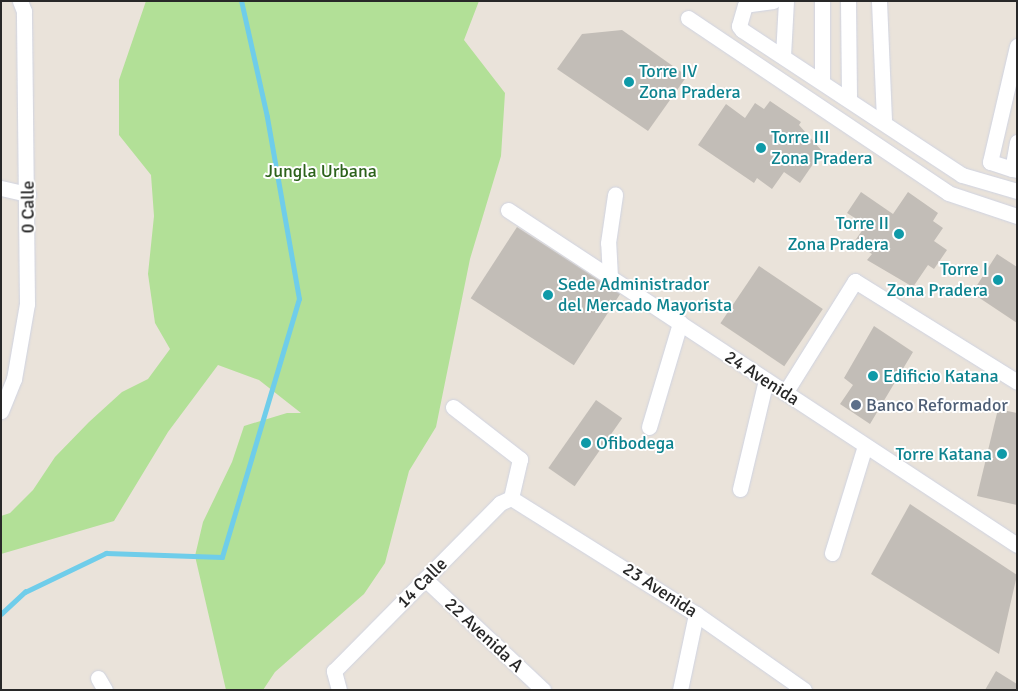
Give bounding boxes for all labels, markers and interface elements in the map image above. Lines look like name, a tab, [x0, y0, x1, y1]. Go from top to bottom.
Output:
place label: Torre IV Zona Pradera	[639, 61, 741, 104]
marker: Torre IV Zona Pradera	[623, 76, 635, 88]
place label: Torre III Zona Pradera	[771, 127, 873, 170]
marker: Torre III Zona Pradera	[755, 142, 767, 154]
park label: Jungla Urbana	[265, 160, 377, 182]
street label: 0 Calle	[17, 181, 39, 233]
place label: Torre II Zona Pradera	[787, 213, 889, 255]
marker: Torre II Zona Pradera	[893, 228, 905, 240]
place label: Torre I Zona Pradera	[886, 259, 988, 302]
place label: Sede Administrador del Mercado Mayorista	[558, 274, 732, 316]
marker: Torre I Zona Pradera	[992, 274, 1004, 286]
marker: Sede Administrador del Mercado Mayorista	[542, 289, 554, 301]
street label: 24 Avenida	[721, 346, 803, 410]
place label: Edificio Katana	[883, 365, 999, 387]
marker: Edificio Katana	[867, 370, 879, 382]
place label: Banco Reformador	[866, 394, 1008, 416]
marker: Banco Reformador	[850, 399, 862, 411]
place label: Ofibodega	[596, 432, 674, 454]
marker: Ofibodega	[580, 437, 592, 449]
place label: Torre Katana	[895, 443, 992, 465]
marker: Torre Katana	[996, 448, 1008, 460]
street label: 14 Calle	[392, 553, 452, 613]
street label: 23 Avenida	[619, 558, 701, 622]
street label: 22 Avenida A	[440, 593, 528, 677]

